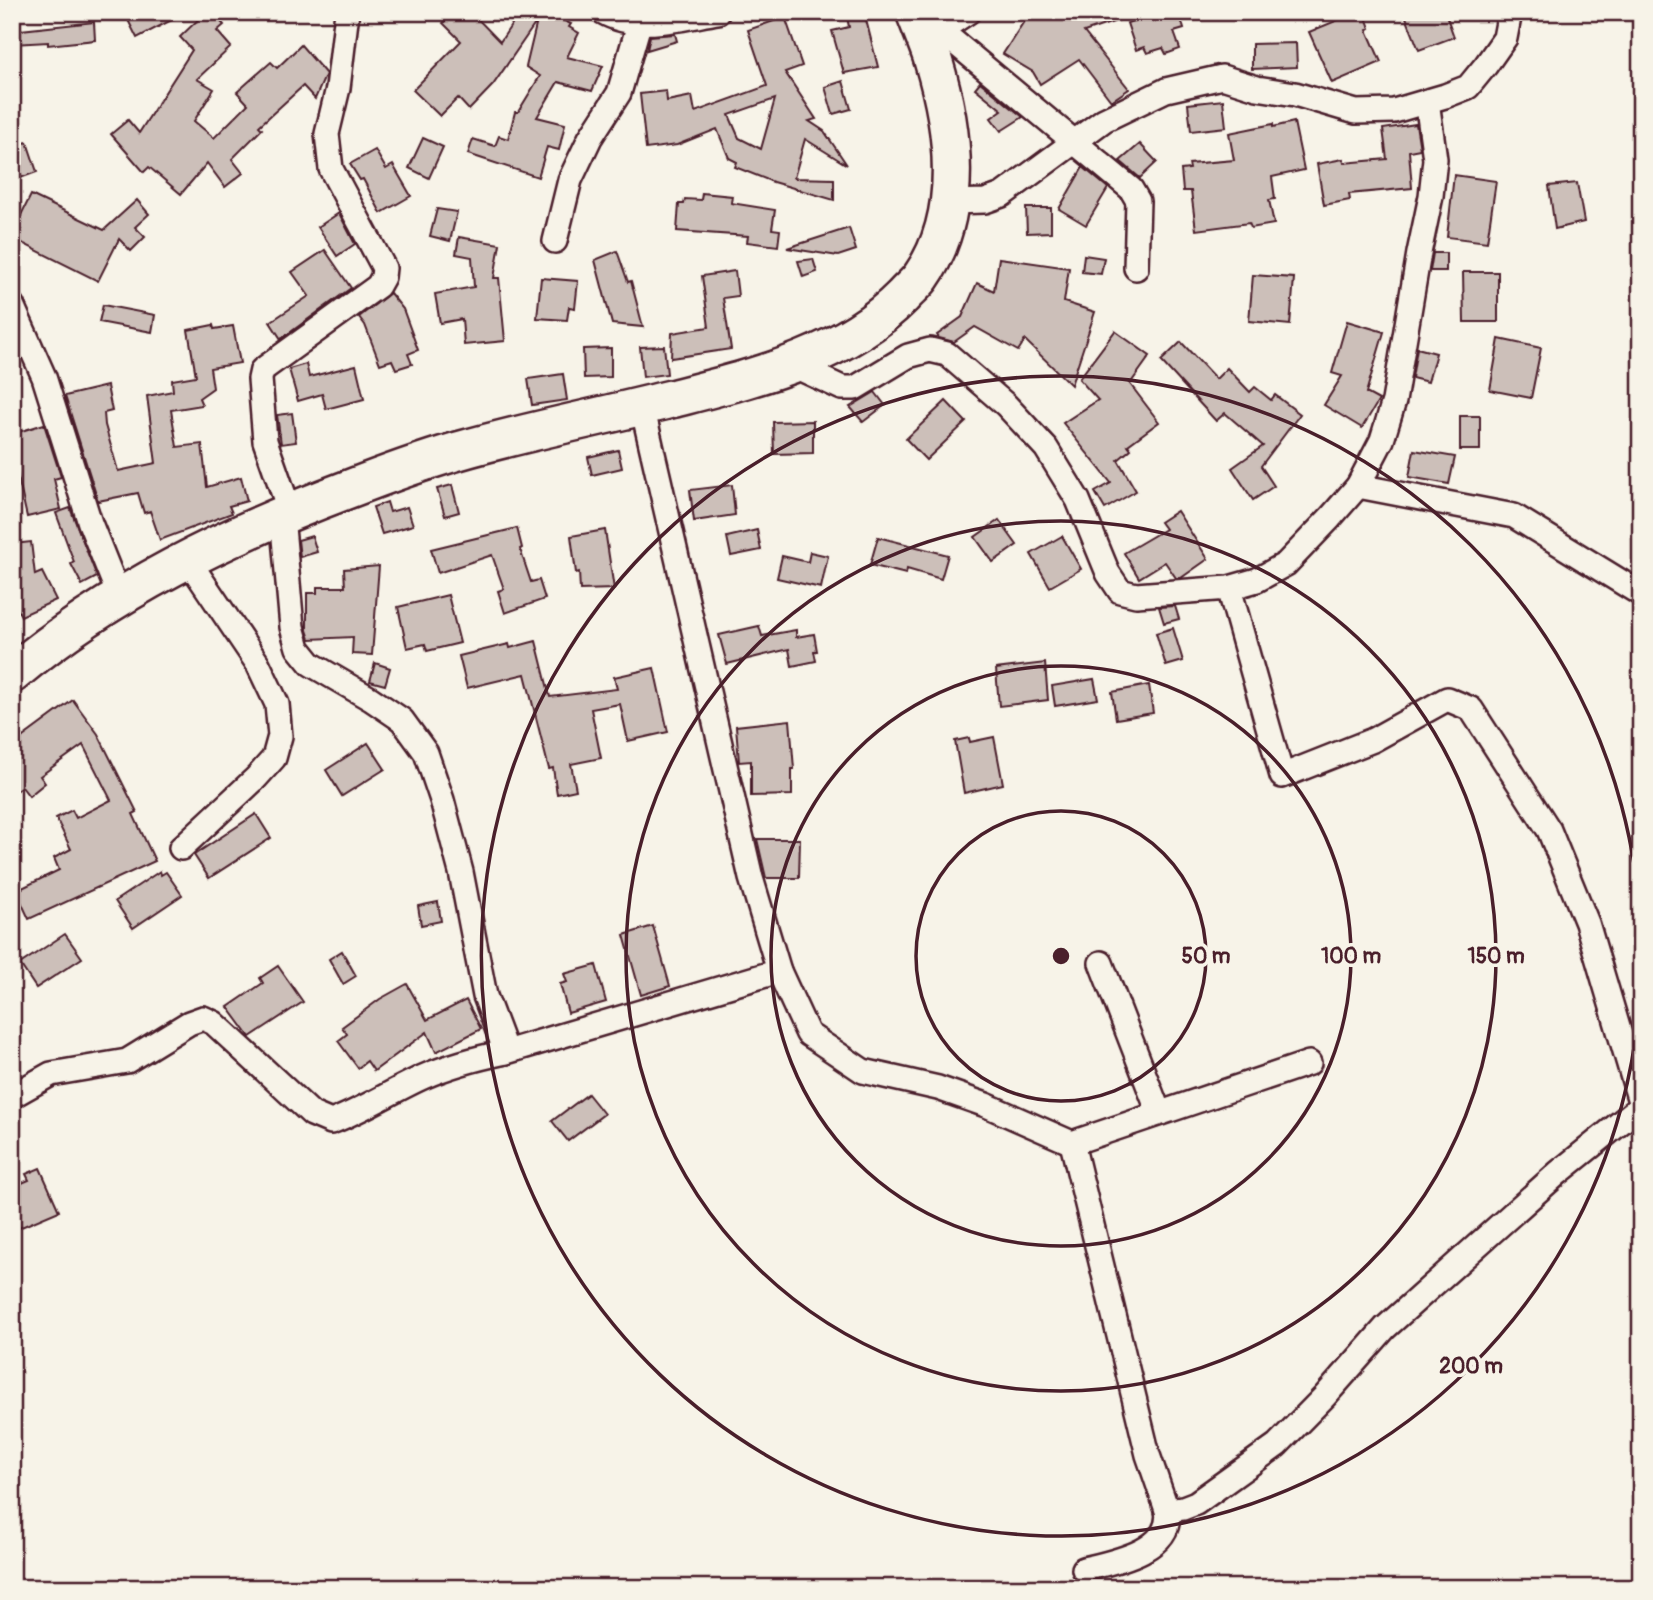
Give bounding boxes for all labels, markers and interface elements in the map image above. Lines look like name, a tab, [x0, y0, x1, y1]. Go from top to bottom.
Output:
text: 50 m	[1182, 943, 1231, 970]
text: 100 m	[1321, 943, 1381, 970]
text: 150 m	[1467, 943, 1525, 970]
centre of rings	[1049, 944, 1073, 968]
text: 200 m	[1439, 1353, 1503, 1380]

